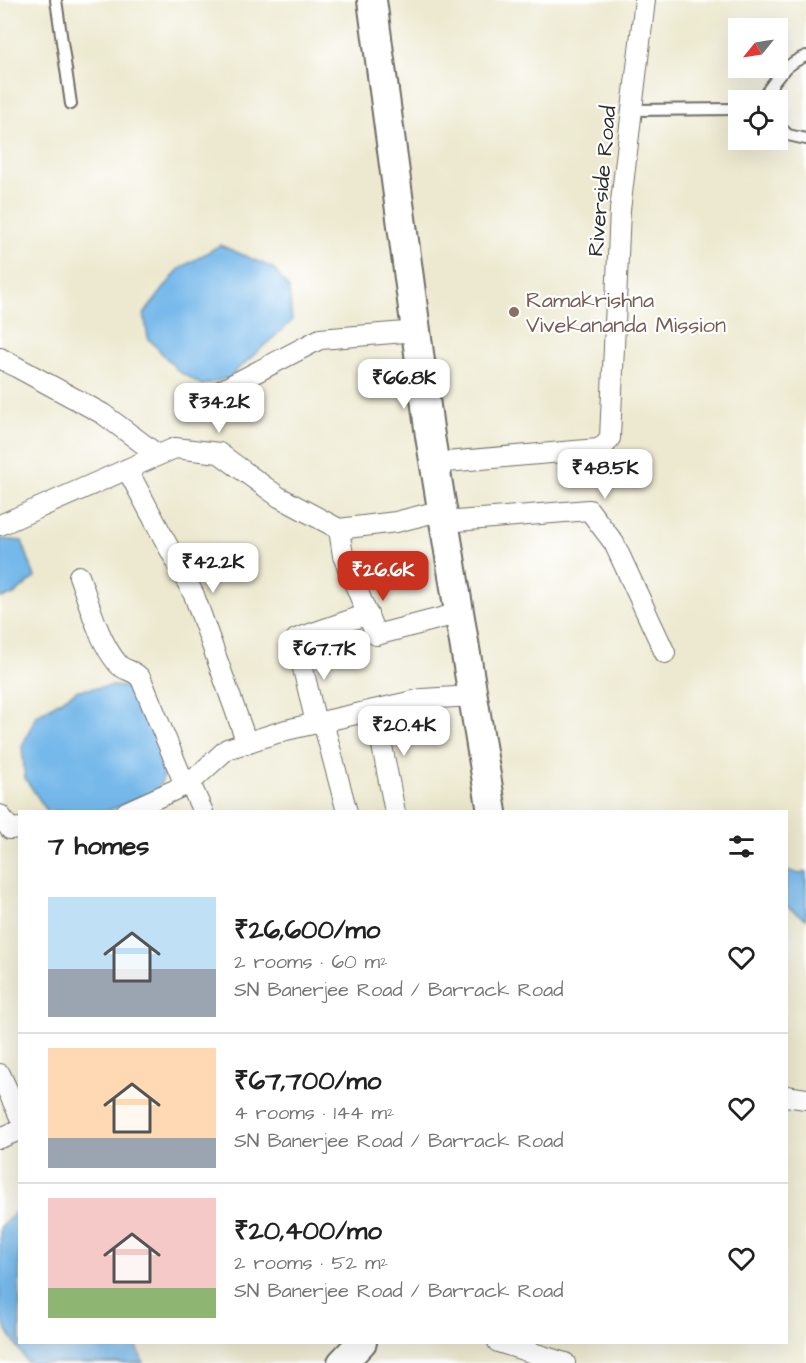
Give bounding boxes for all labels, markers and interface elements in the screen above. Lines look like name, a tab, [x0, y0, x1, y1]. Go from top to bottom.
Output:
north arrow	[728, 18, 788, 78]
map controls	[728, 18, 788, 150]
button: locate	[728, 90, 788, 150]
street label: Riverside Road	[580, 104, 625, 258]
place label: Ramakrishna Vivekananda Mission	[526, 285, 726, 341]
marker: Ramakrishna Vivekananda Mission	[507, 305, 521, 319]
pin: ₹66.8K	[355, 359, 453, 410]
text: ₹66.8K	[372, 364, 436, 392]
pin: ₹34.2K	[170, 383, 268, 434]
text: ₹34.2K	[188, 388, 250, 416]
pin: ₹48.5K	[556, 449, 654, 500]
text: ₹48.5K	[571, 454, 639, 482]
pin: ₹42.2K	[164, 543, 262, 594]
text: ₹42.2K	[182, 548, 244, 576]
pin: ₹26.6K	[334, 551, 432, 602]
text: ₹26.6K	[352, 556, 414, 584]
pin: ₹67.7K	[275, 630, 373, 681]
text: ₹67.7K	[292, 635, 356, 663]
pin: ₹20.4K	[355, 706, 453, 757]
text: ₹20.4K	[372, 711, 436, 739]
text: 7 homes	[48, 828, 149, 864]
icon: filters	[725, 830, 758, 863]
text: ₹26,600/mo	[234, 912, 380, 948]
icon: home	[96, 921, 168, 993]
icon: heart	[725, 941, 758, 974]
text: 2 rooms · 60 m²	[234, 948, 388, 976]
text: SN Banerjee Road / Barrack Road	[234, 976, 563, 1004]
text: ₹67,700/mo	[234, 1063, 381, 1099]
icon: home	[96, 1072, 168, 1144]
icon: heart	[725, 1092, 758, 1125]
text: 4 rooms · 144 m²	[234, 1099, 394, 1127]
text: SN Banerjee Road / Barrack Road	[234, 1127, 563, 1155]
text: ₹20,400/mo	[234, 1213, 382, 1249]
icon: home	[96, 1222, 168, 1294]
icon: heart	[725, 1242, 758, 1275]
text: 2 rooms · 52 m²	[234, 1249, 388, 1277]
text: SN Banerjee Road / Barrack Road	[234, 1277, 563, 1305]

